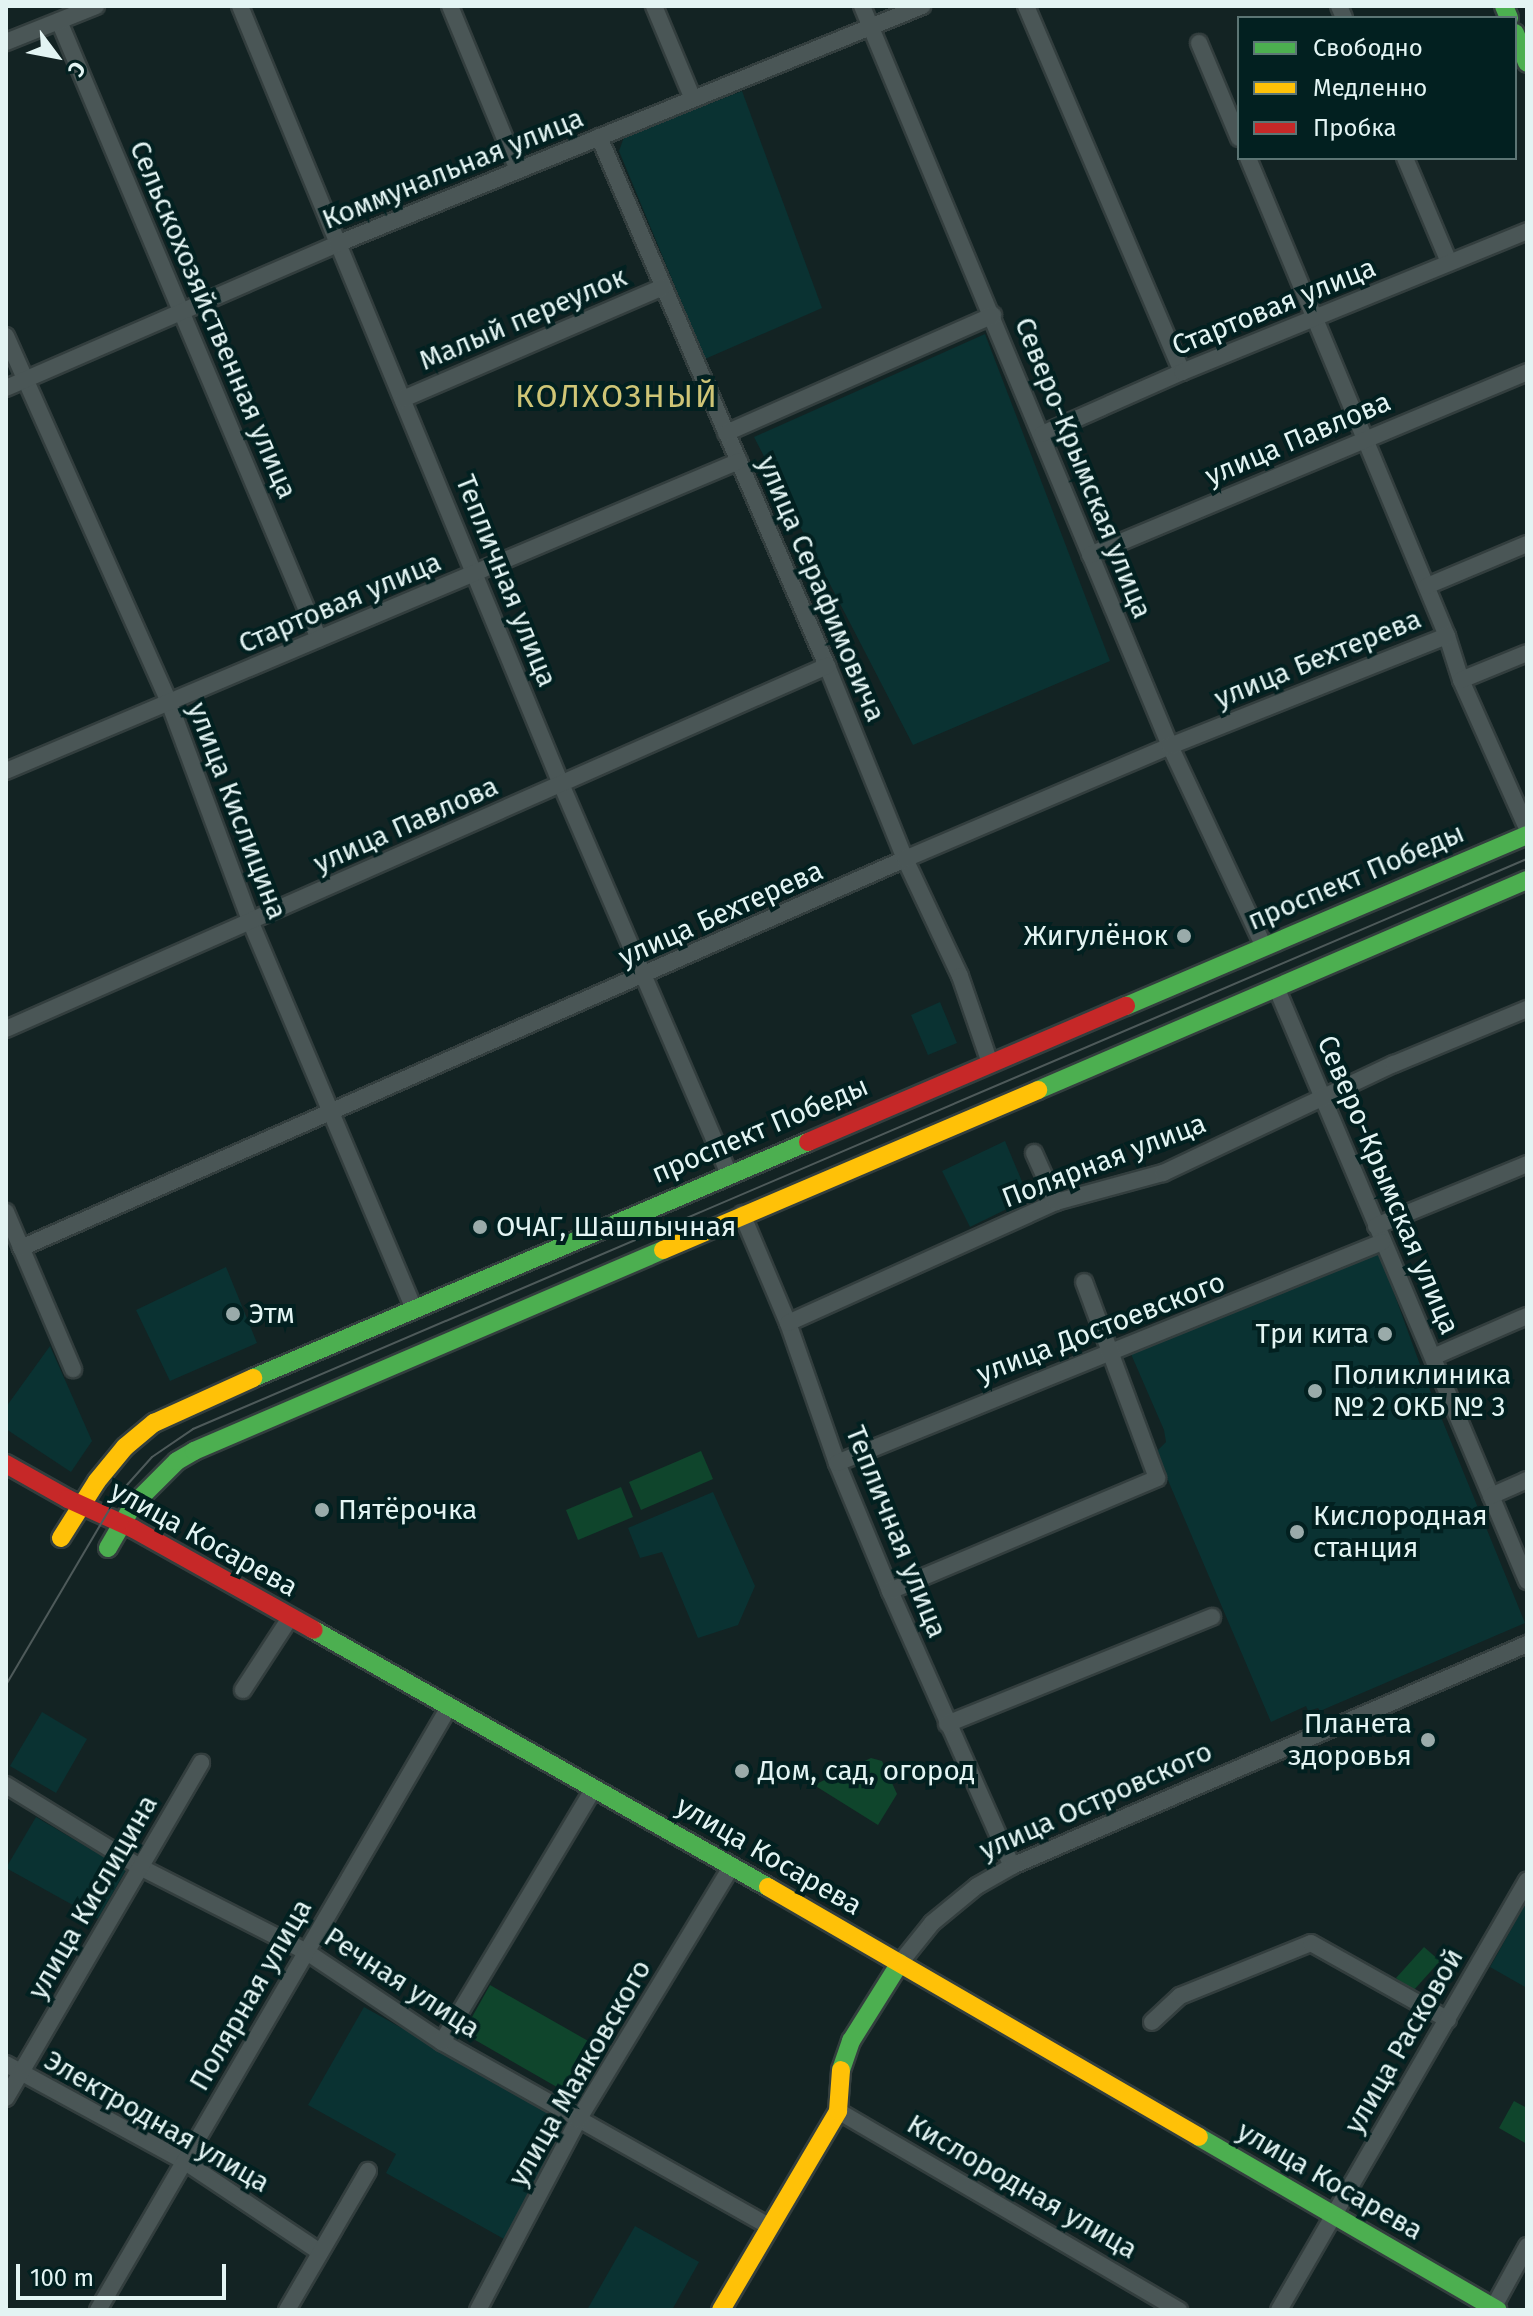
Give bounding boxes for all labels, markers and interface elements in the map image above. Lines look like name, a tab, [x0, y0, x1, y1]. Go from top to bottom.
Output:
north arrow	[16, 16, 96, 96]
legend	[1237, 16, 1517, 160]
text: Свободно	[1313, 34, 1423, 62]
text: С	[62, 56, 92, 82]
text: Медленно	[1313, 74, 1427, 102]
street label: Коммунальная улица	[317, 101, 589, 237]
text: Пробка	[1313, 114, 1397, 142]
street label: Сельскохозяйственная улица	[122, 136, 304, 504]
street label: Стартовая улица	[1167, 251, 1381, 363]
street label: Малый переулок	[414, 260, 632, 378]
street label: Северо-Крымская улица	[1007, 313, 1159, 623]
district label: КОЛХОЗНЫЙ	[515, 377, 719, 415]
street label: улица Павлова	[1200, 385, 1396, 493]
street label: улица Серафимовича	[750, 451, 892, 727]
street label: Тепличная улица	[448, 470, 564, 692]
street label: Стартовая улица	[234, 545, 446, 661]
street label: улица Бехтерева	[1210, 602, 1426, 716]
street label: улица Кислицина	[180, 698, 294, 924]
street label: улица Павлова	[309, 769, 503, 881]
street label: проспект Победы	[1243, 816, 1469, 938]
street label: улица Бехтерева	[614, 854, 828, 974]
place label: Жигулёнок	[1024, 919, 1168, 953]
marker: Жигулёнок	[1175, 927, 1193, 945]
street label: Северо-Крымская улица	[1310, 1030, 1466, 1340]
street label: проспект Победы	[647, 1069, 873, 1191]
street label: Полярная улица	[997, 1107, 1211, 1215]
place label: ОЧАГ, Шашлычная	[496, 1210, 736, 1244]
marker: ОЧАГ, Шашлычная	[471, 1218, 489, 1236]
street label: улица Достоевского	[972, 1265, 1230, 1391]
place label: Этм	[249, 1297, 295, 1331]
marker: Этм	[224, 1305, 242, 1323]
place label: Три кита	[1256, 1317, 1369, 1351]
marker: Три кита	[1376, 1325, 1394, 1343]
place label: Поликлиника № 2 ОКБ № 3	[1333, 1358, 1511, 1424]
marker: Поликлиника № 2 ОКБ № 3	[1304, 1380, 1326, 1402]
street label: Тепличная улица	[838, 1421, 954, 1643]
street label: улица Косарева	[105, 1474, 303, 1604]
place label: Пятёрочка	[338, 1493, 477, 1527]
place label: Кислородная станция	[1313, 1499, 1488, 1565]
marker: Пятёрочка	[313, 1501, 331, 1519]
marker: Кислородная станция	[1288, 1523, 1306, 1541]
place label: Планета здоровья	[1288, 1707, 1412, 1773]
marker: Планета здоровья	[1419, 1731, 1437, 1749]
street label: улица Островского	[974, 1735, 1218, 1867]
place label: Дом, сад, огород	[758, 1754, 975, 1788]
marker: Дом, сад, огород	[733, 1762, 751, 1780]
street label: улица Кислицина	[21, 1789, 165, 2005]
street label: улица Косарева	[670, 1789, 868, 1923]
street label: Полярная улица	[182, 1893, 320, 2097]
street label: Речная улица	[318, 1920, 486, 2046]
street label: улица Расковой	[1337, 1942, 1471, 2140]
street label: улица Маяковского	[501, 1954, 659, 2192]
street label: Электродная улица	[38, 2044, 276, 2200]
street label: Кислородная улица	[901, 2107, 1143, 2267]
street label: улица Косарева	[1231, 2114, 1429, 2248]
scale bar	[20, 2248, 230, 2298]
text: 100 m	[30, 2264, 94, 2292]

